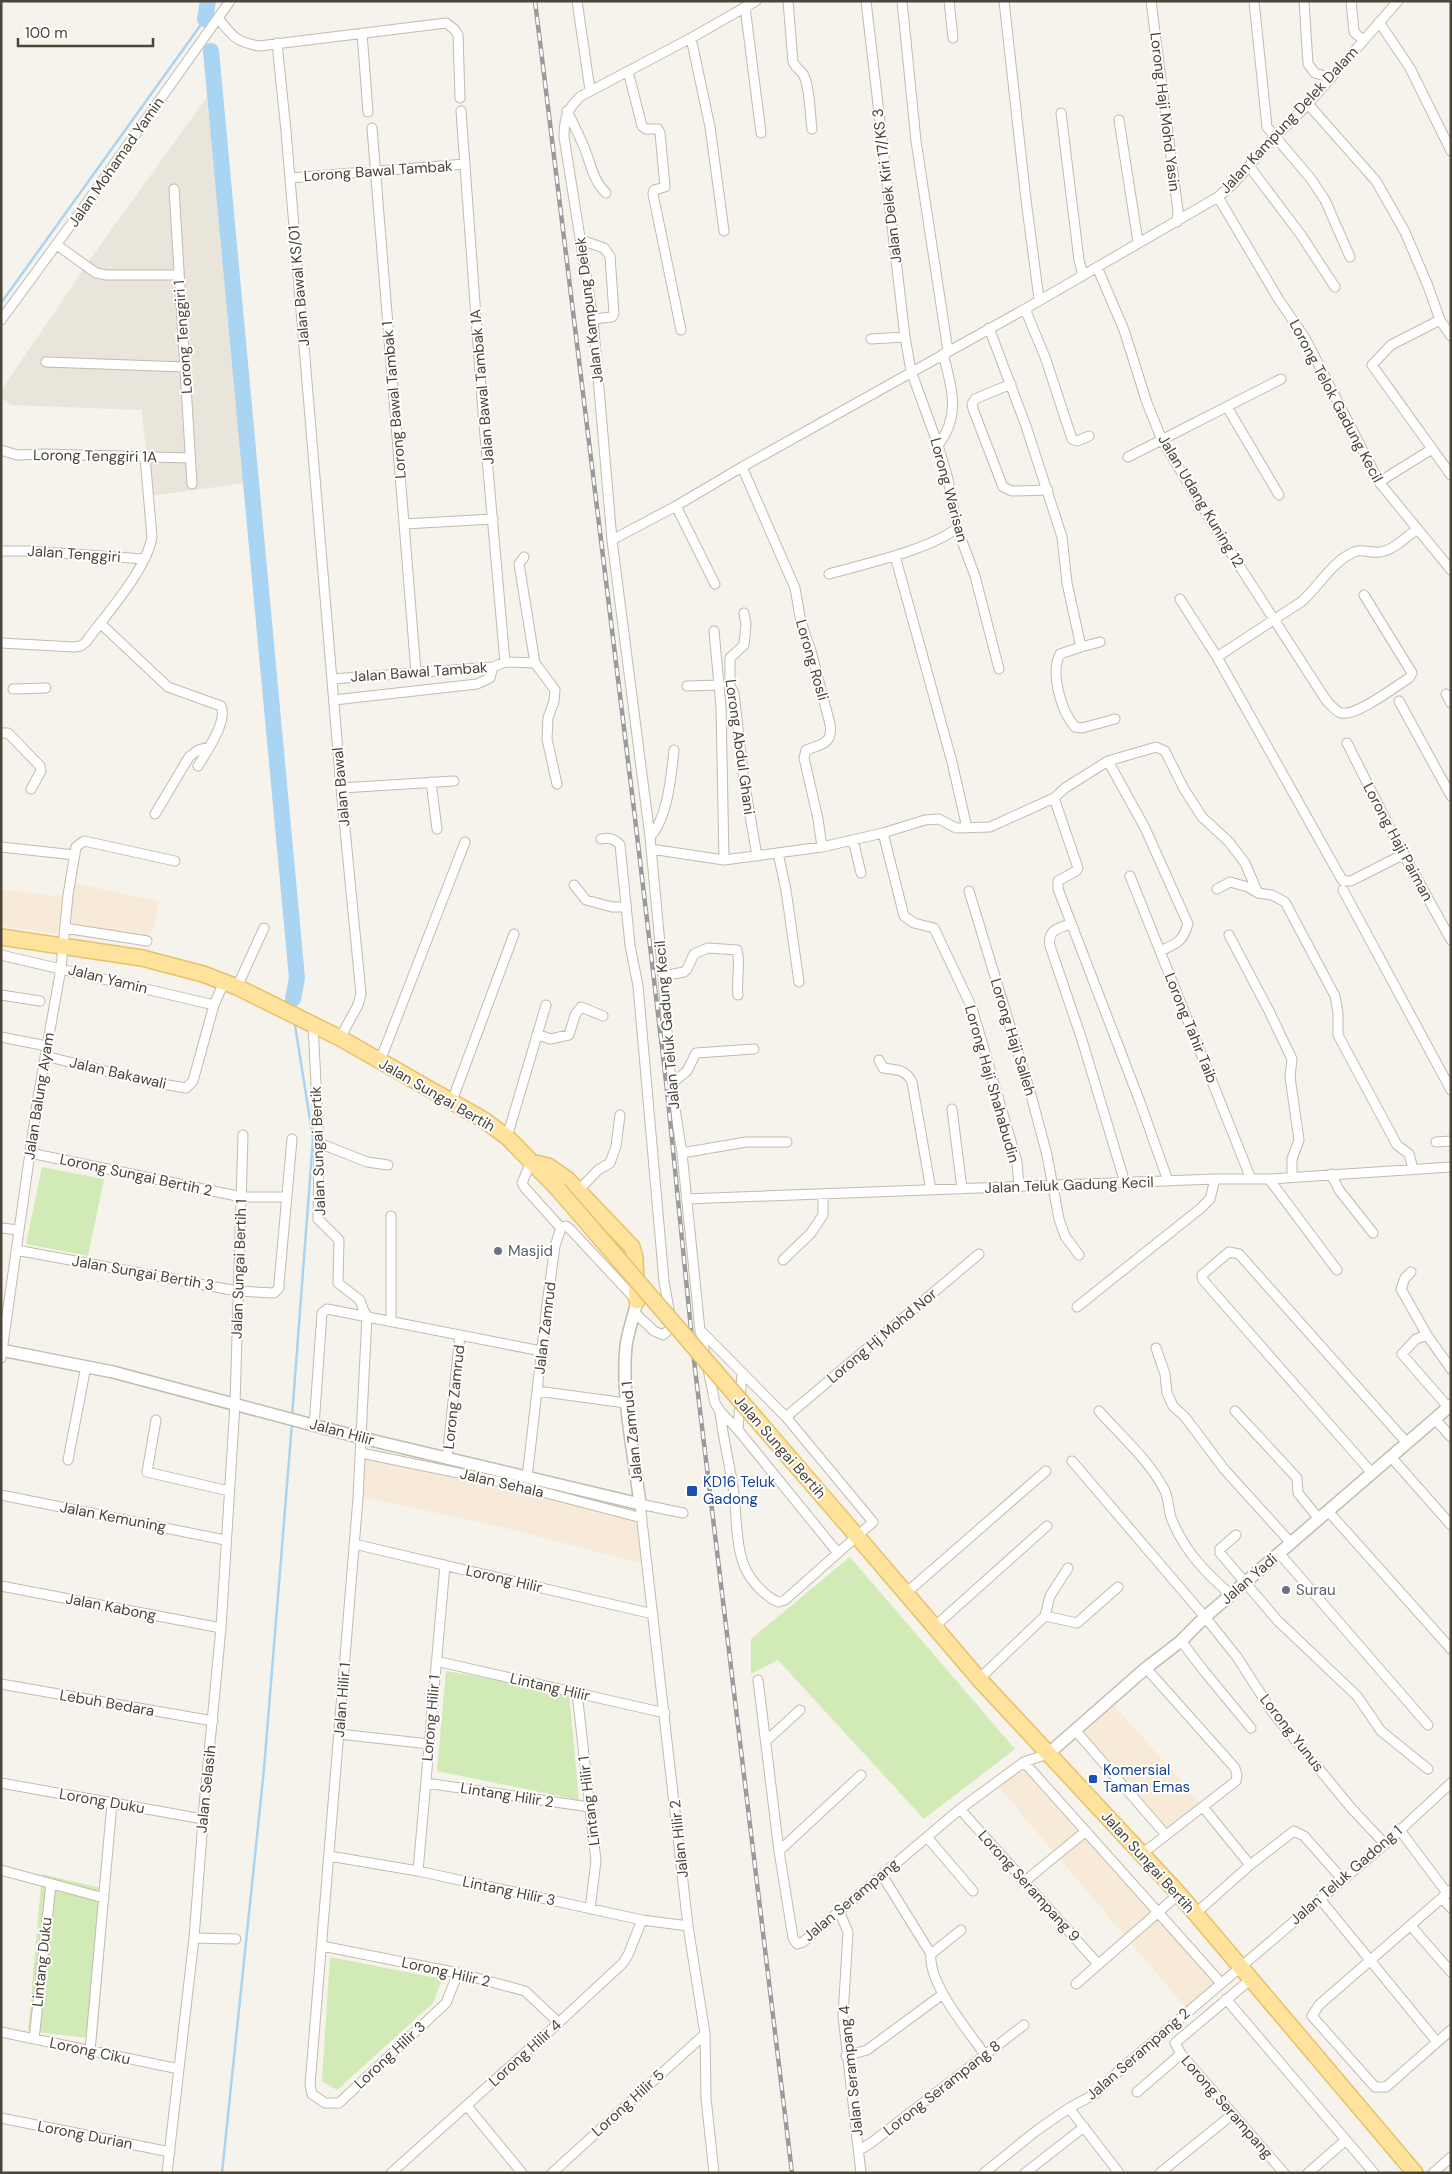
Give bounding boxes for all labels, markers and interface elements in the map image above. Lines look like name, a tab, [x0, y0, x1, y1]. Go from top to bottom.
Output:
scale bar	[18, 15, 152, 47]
text: 100 m	[25, 23, 68, 43]
street label: Lorong Haji Mohd Yasin	[1145, 31, 1185, 193]
street label: Jalan Kampung Delek Dalam	[1215, 42, 1363, 198]
street label: Jalan Mohamad Yamin	[64, 93, 168, 231]
street label: Jalan Delek Kiri 17/KS 3	[868, 107, 906, 265]
street label: Lorong Bawal Tambak	[303, 156, 454, 186]
street label: Jalan Bawal KS/01	[284, 225, 314, 347]
street label: Jalan Kampung Delek	[570, 235, 608, 384]
street label: Lorong Tenggiri 1	[169, 279, 197, 395]
street label: Jalan Bawal Tambak 1A	[465, 308, 499, 466]
street label: Lorong Telok Gadung Kecil	[1284, 316, 1388, 486]
street label: Lorong Bawal Tambak 1	[377, 320, 411, 480]
street label: Jalan Udang Kuning 12	[1153, 431, 1249, 571]
street label: Lorong Warisan	[925, 436, 973, 544]
street label: Lorong Tenggiri 1A	[33, 445, 157, 467]
street label: Jalan Tenggiri	[27, 541, 121, 567]
street label: Lorong Rosli	[791, 617, 833, 703]
street label: Jalan Bawal Tambak	[350, 657, 489, 687]
street label: Lorong Abdul Ghani	[721, 678, 759, 816]
street label: Jalan Bawal	[328, 747, 354, 827]
street label: Lorong Haji Paiman	[1358, 779, 1438, 905]
street label: Jalan Teluk Gadung Kecil	[650, 940, 684, 1110]
street label: Jalan Yamin	[66, 959, 150, 999]
street label: Lorong Tahir Taib	[1160, 970, 1222, 1086]
street label: Lorong Haji Salleh	[986, 976, 1040, 1098]
street label: Lorong Haji Shahabudin	[960, 1003, 1024, 1165]
street label: Jalan Balung Ayam	[19, 1031, 59, 1161]
street label: Jalan Bakawali	[68, 1052, 168, 1094]
street label: Jalan Sungai Bertih	[375, 1054, 499, 1136]
street label: Jalan Sungai Bertik	[306, 1085, 330, 1216]
street label: Lorong Sungai Bertih 2	[58, 1149, 214, 1201]
street label: Jalan Teluk Gadung Kecil	[984, 1172, 1154, 1198]
street label: Jalan Sungai Bertih 1	[227, 1199, 251, 1339]
place label: Masjid	[508, 1241, 553, 1261]
marker: Masjid	[492, 1245, 504, 1257]
street label: Jalan Sungai Bertih 3	[70, 1251, 216, 1295]
street label: Jalan Zamrud	[529, 1281, 561, 1375]
street label: Lorong Hj Mohd Nor	[823, 1284, 942, 1388]
street label: Lorong Zamrud	[439, 1344, 469, 1450]
street label: Jalan Zamrud 1	[617, 1380, 647, 1484]
street label: Jalan Sungai Bertih	[729, 1391, 831, 1503]
street label: Jalan Hilir	[307, 1414, 377, 1450]
street label: Jalan Sehala	[458, 1464, 546, 1502]
place label: KD16 Teluk Gadong	[703, 1472, 776, 1509]
marker: KD16 Teluk Gadong	[685, 1484, 699, 1498]
street label: Jalan Kemuning	[58, 1497, 168, 1537]
street label: Jalan Yadi	[1217, 1549, 1281, 1609]
street label: Lorong Hilir	[464, 1560, 545, 1598]
place label: Surau	[1296, 1580, 1336, 1600]
marker: Surau	[1280, 1584, 1292, 1596]
street label: Jalan Kabong	[64, 1588, 158, 1626]
street label: Jalan Hilir 1	[329, 1662, 355, 1738]
street label: Lintang Hilir	[508, 1668, 592, 1706]
street label: Lorong Hilir 1	[417, 1674, 445, 1762]
street label: Lebuh Bedara	[58, 1685, 156, 1721]
street label: Lorong Yunus	[1255, 1690, 1329, 1776]
street label: Jalan Selasih	[191, 1744, 221, 1834]
street label: Lintang Hilir 1	[574, 1755, 604, 1847]
place label: Komersial Taman Emas	[1103, 1760, 1190, 1797]
marker: Komersial Taman Emas	[1087, 1773, 1099, 1785]
street label: Lintang Hilir 2	[459, 1778, 555, 1812]
street label: Lorong Duku	[58, 1784, 146, 1818]
street label: Jalan Hilir 2	[665, 1799, 693, 1879]
street label: Jalan Sungai Bertih	[1097, 1807, 1199, 1917]
street label: Jalan Teluk Gadong 1	[1286, 1821, 1406, 1929]
street label: Lorong Serampang 9	[973, 1826, 1085, 1946]
street label: Jalan Serampang	[799, 1854, 903, 1946]
street label: Lintang Hilir 3	[461, 1871, 557, 1911]
street label: Lintang Duku	[27, 1916, 57, 2008]
street label: Lorong Hilir 2	[400, 1952, 492, 1992]
street label: Jalan Serampang 2	[1082, 2003, 1194, 2105]
street label: Jalan Serampang 4	[834, 2004, 868, 2138]
street label: Lorong Hilir 4	[484, 2015, 566, 2091]
street label: Lorong Hilir 3	[350, 2017, 430, 2093]
street label: Lorong Ciku	[48, 2033, 132, 2069]
street label: Lorong Serampang 8	[879, 2036, 1005, 2140]
street label: Lorong Serampang	[1177, 2051, 1277, 2163]
street label: Lorong Hilir 5	[587, 2065, 669, 2141]
street label: Lorong Durian	[36, 2116, 134, 2154]

